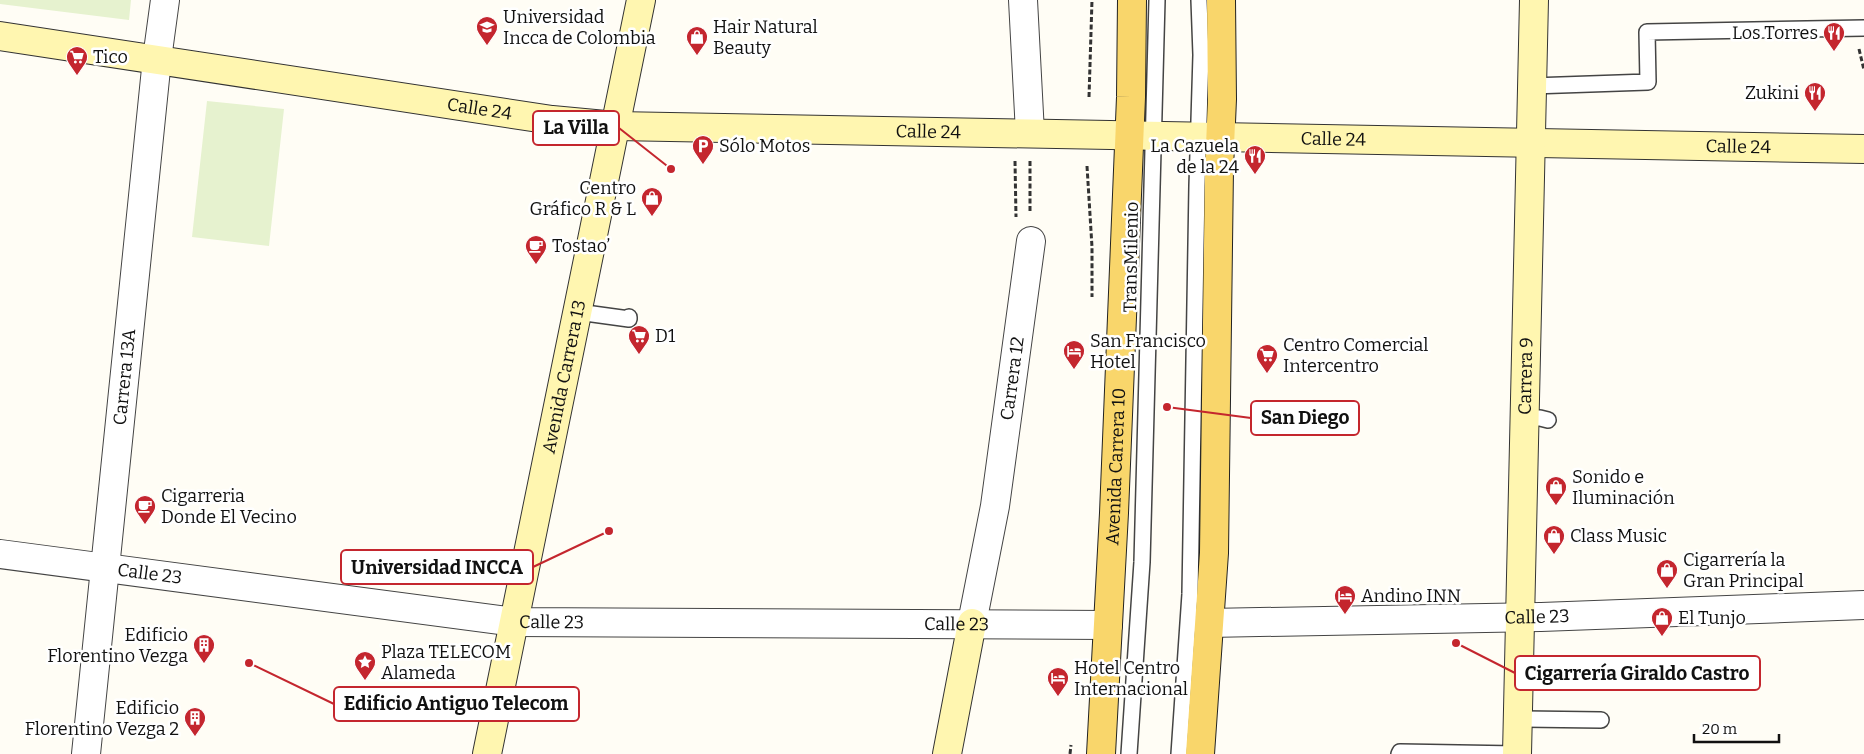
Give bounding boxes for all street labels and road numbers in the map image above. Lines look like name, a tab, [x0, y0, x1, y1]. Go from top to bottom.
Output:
street label: Calle 24	[446, 93, 514, 125]
street label: Calle 24	[895, 120, 962, 143]
street label: Calle 24	[1300, 128, 1367, 151]
street label: Calle 24	[1705, 135, 1771, 158]
street label: TransMilenio	[1119, 201, 1143, 313]
street label: Avenida Carrera 13	[538, 298, 590, 456]
street label: Carrera 13A	[109, 328, 140, 426]
street label: Carrera 12	[996, 335, 1029, 422]
street label: Carrera 9	[1514, 337, 1537, 415]
street label: Avenida Carrera 10	[1101, 387, 1130, 546]
street label: Calle 23	[116, 559, 183, 589]
street label: Calle 23	[1504, 605, 1570, 629]
street label: Calle 23	[519, 611, 584, 633]
street label: Calle 23	[924, 613, 989, 635]

